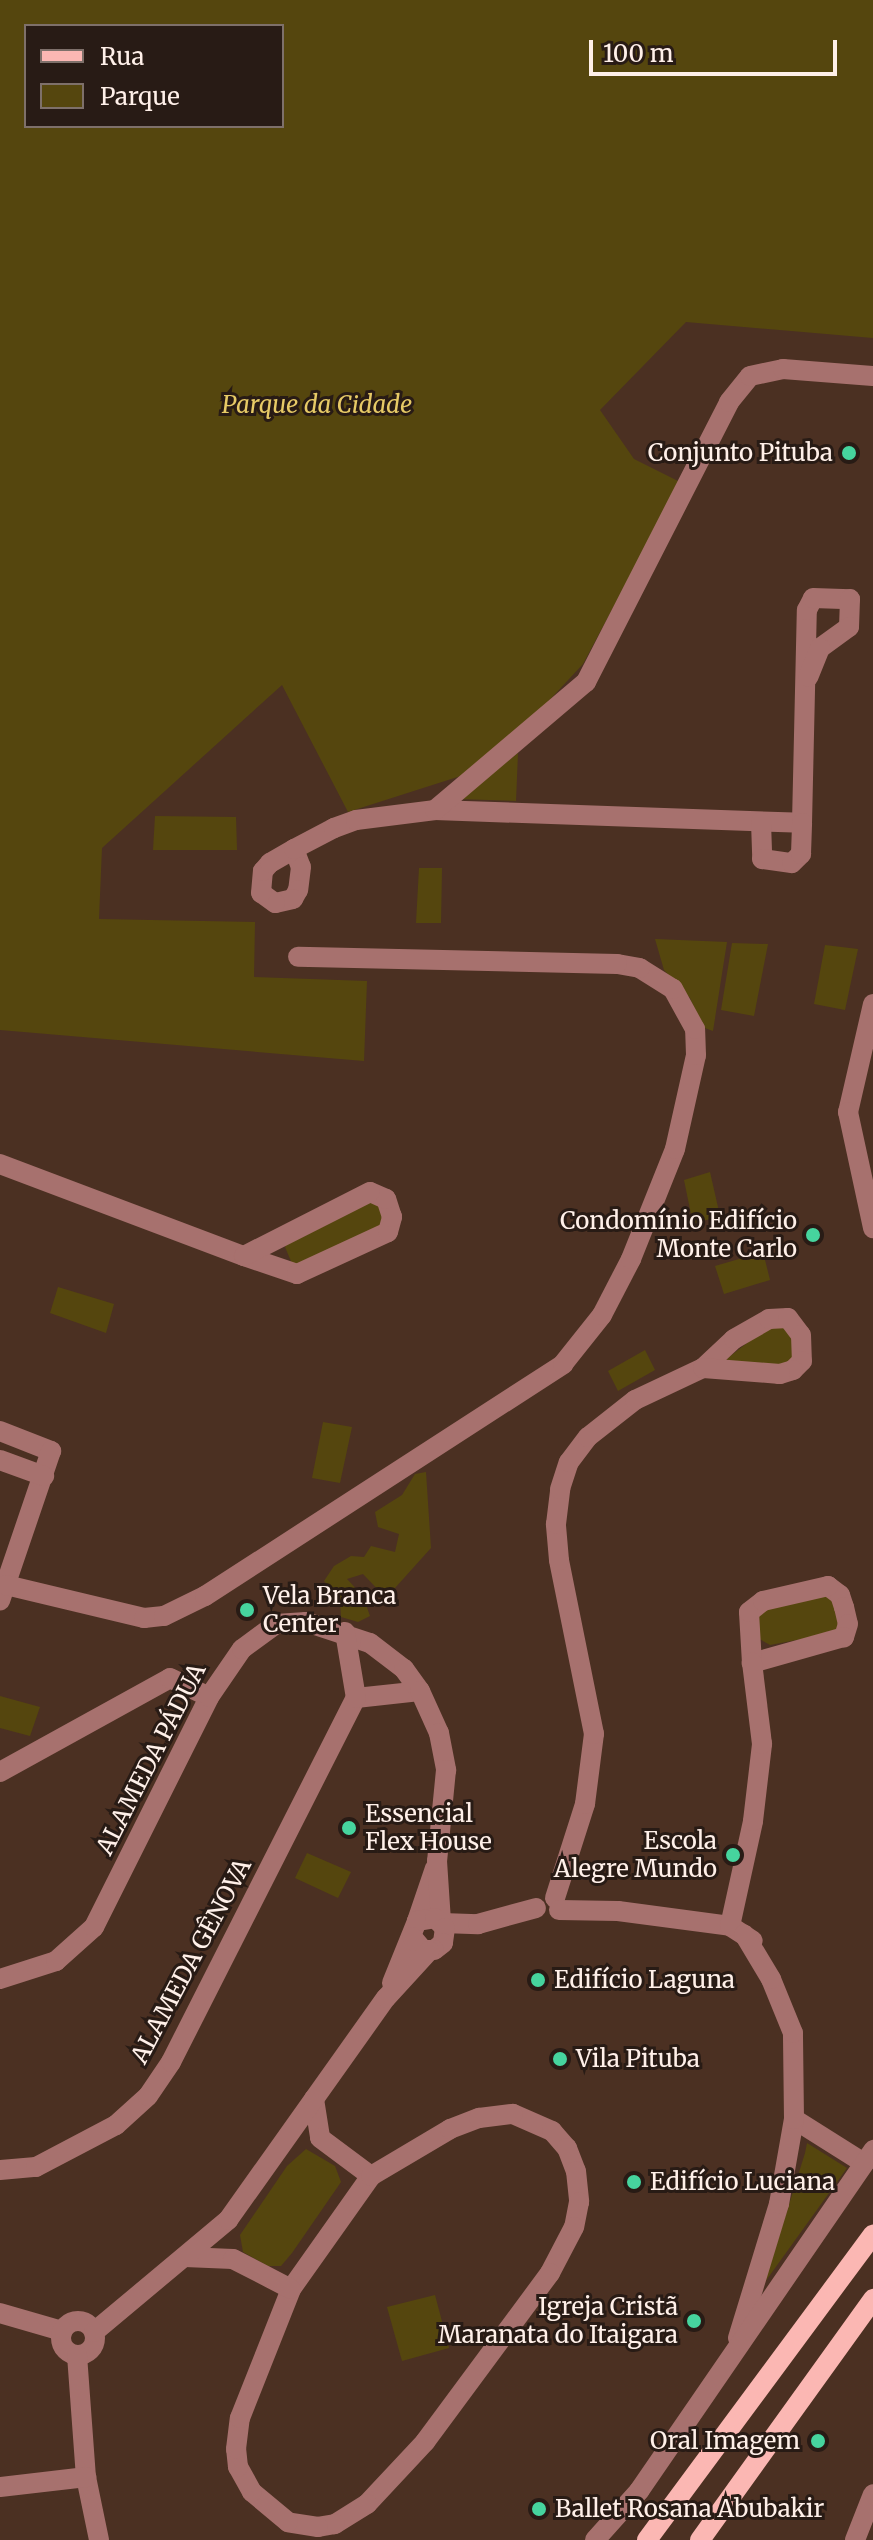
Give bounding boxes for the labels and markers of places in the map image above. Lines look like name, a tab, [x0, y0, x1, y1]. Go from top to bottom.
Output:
place label: Conjunto Pituba	[648, 439, 833, 467]
marker: Conjunto Pituba	[840, 444, 858, 462]
place label: Condomínio Edifício Monte Carlo	[560, 1207, 797, 1263]
marker: Condomínio Edifício Monte Carlo	[804, 1226, 822, 1244]
place label: Vela Branca Center	[263, 1582, 396, 1638]
marker: Vela Branca Center	[238, 1601, 256, 1619]
place label: Essencial Flex House	[365, 1800, 492, 1856]
marker: Essencial Flex House	[340, 1819, 358, 1837]
place label: Escola Alegre Mundo	[554, 1827, 717, 1883]
marker: Escola Alegre Mundo	[724, 1846, 742, 1864]
place label: Edifício Laguna	[554, 1966, 735, 1994]
marker: Edifício Laguna	[529, 1971, 547, 1989]
place label: Vila Pituba	[576, 2045, 700, 2073]
marker: Vila Pituba	[551, 2050, 569, 2068]
place label: Edifício Luciana	[650, 2168, 835, 2196]
marker: Edifício Luciana	[625, 2173, 643, 2191]
place label: Igreja Cristã Maranata do Itaigara	[438, 2293, 678, 2349]
marker: Igreja Cristã Maranata do Itaigara	[685, 2312, 703, 2330]
place label: Oral Imagem	[650, 2427, 800, 2455]
marker: Oral Imagem	[807, 2430, 829, 2452]
place label: Ballet Rosana Abubakir	[555, 2495, 824, 2523]
marker: Ballet Rosana Abubakir	[530, 2500, 548, 2518]

